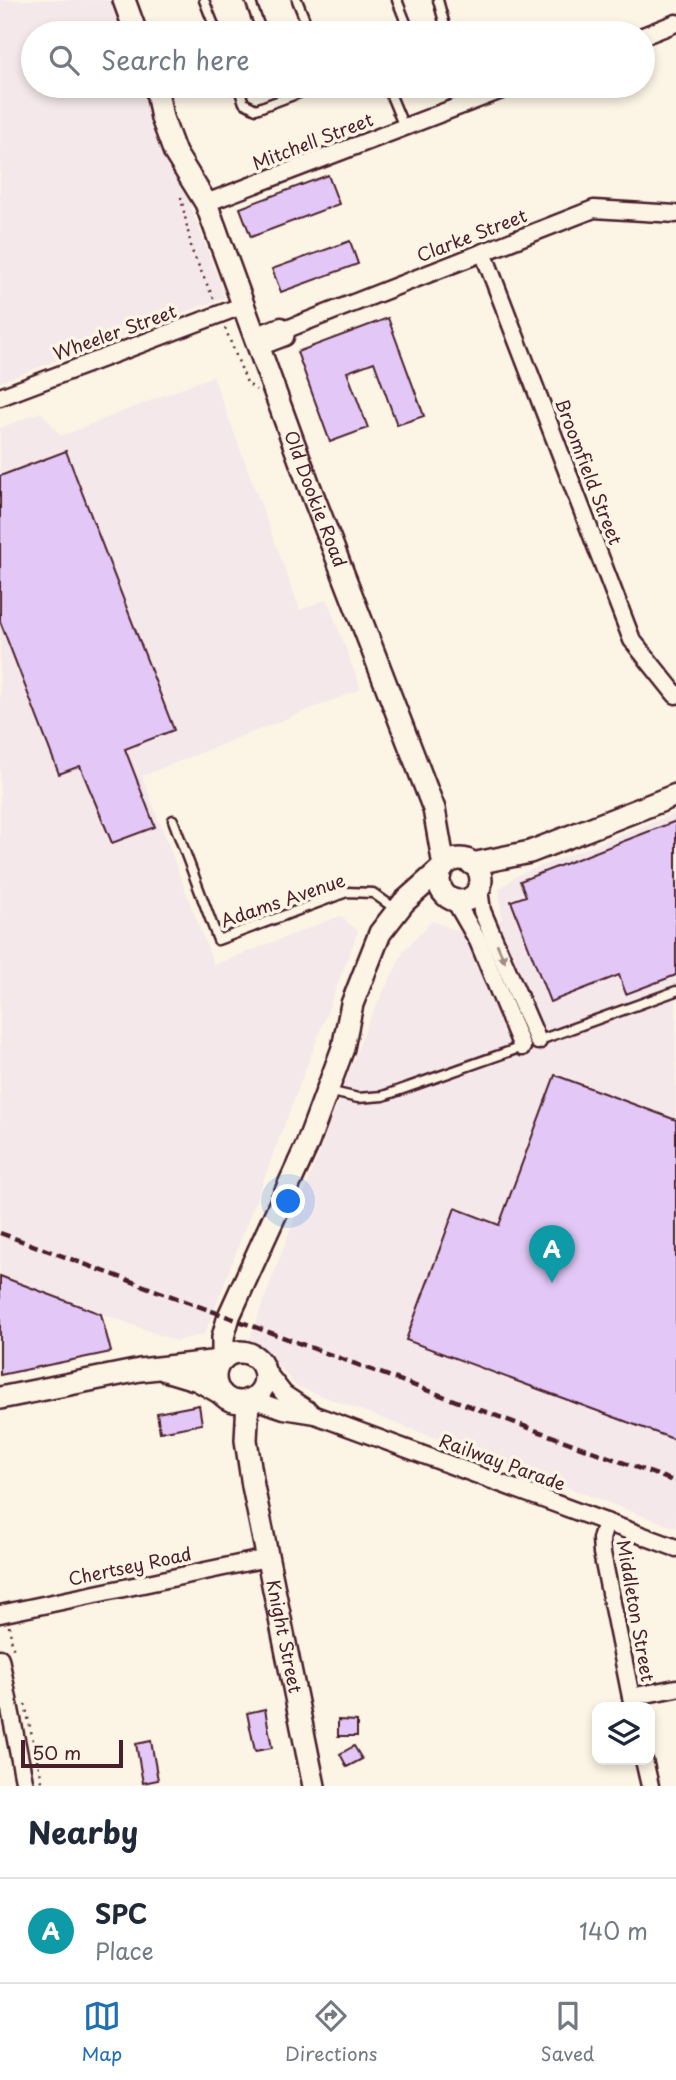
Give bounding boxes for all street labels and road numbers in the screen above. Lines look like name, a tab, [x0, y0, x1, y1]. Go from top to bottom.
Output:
street label: Mitchell Street	[248, 105, 377, 176]
street label: Clarke Street	[412, 201, 531, 268]
street label: Wheeler Street	[49, 297, 180, 366]
street label: Broomfield Street	[549, 394, 630, 549]
street label: Old Dookie Road	[278, 426, 354, 571]
street label: Adams Avenue	[217, 866, 349, 934]
street label: Railway Parade	[435, 1426, 570, 1497]
street label: Middleton Street	[611, 1538, 662, 1684]
street label: Chertsey Road	[66, 1539, 194, 1592]
street label: Knight Street	[260, 1577, 310, 1695]

